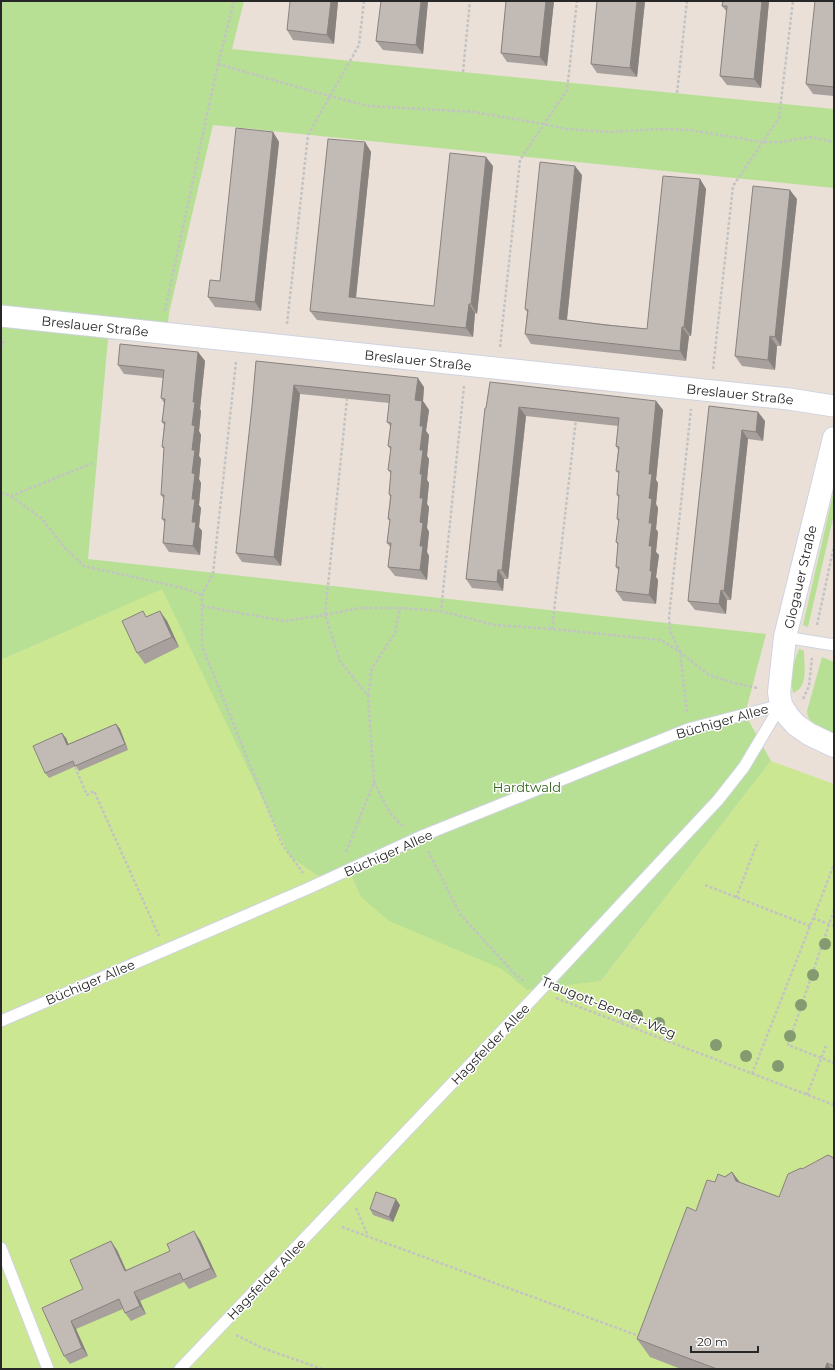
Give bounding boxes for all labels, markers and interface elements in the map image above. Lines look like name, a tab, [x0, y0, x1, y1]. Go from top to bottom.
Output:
street label: Breslauer Straße	[41, 312, 149, 340]
street label: Breslauer Straße	[364, 346, 472, 374]
street label: Breslauer Straße	[686, 380, 794, 408]
street label: Glogauer Straße	[780, 524, 820, 630]
street label: Büchiger Allee	[674, 700, 770, 742]
park label: Hardtwald	[493, 779, 561, 795]
street label: Büchiger Allee	[341, 826, 435, 880]
street label: Büchiger Allee	[43, 956, 137, 1008]
street label: Traugott-Bender-Weg	[539, 973, 679, 1041]
street label: Hagsfelder Allee	[447, 1000, 533, 1088]
street label: Hagsfelder Allee	[223, 1235, 309, 1323]
scale bar	[691, 1328, 758, 1354]
text: 20 m	[697, 1334, 728, 1349]

